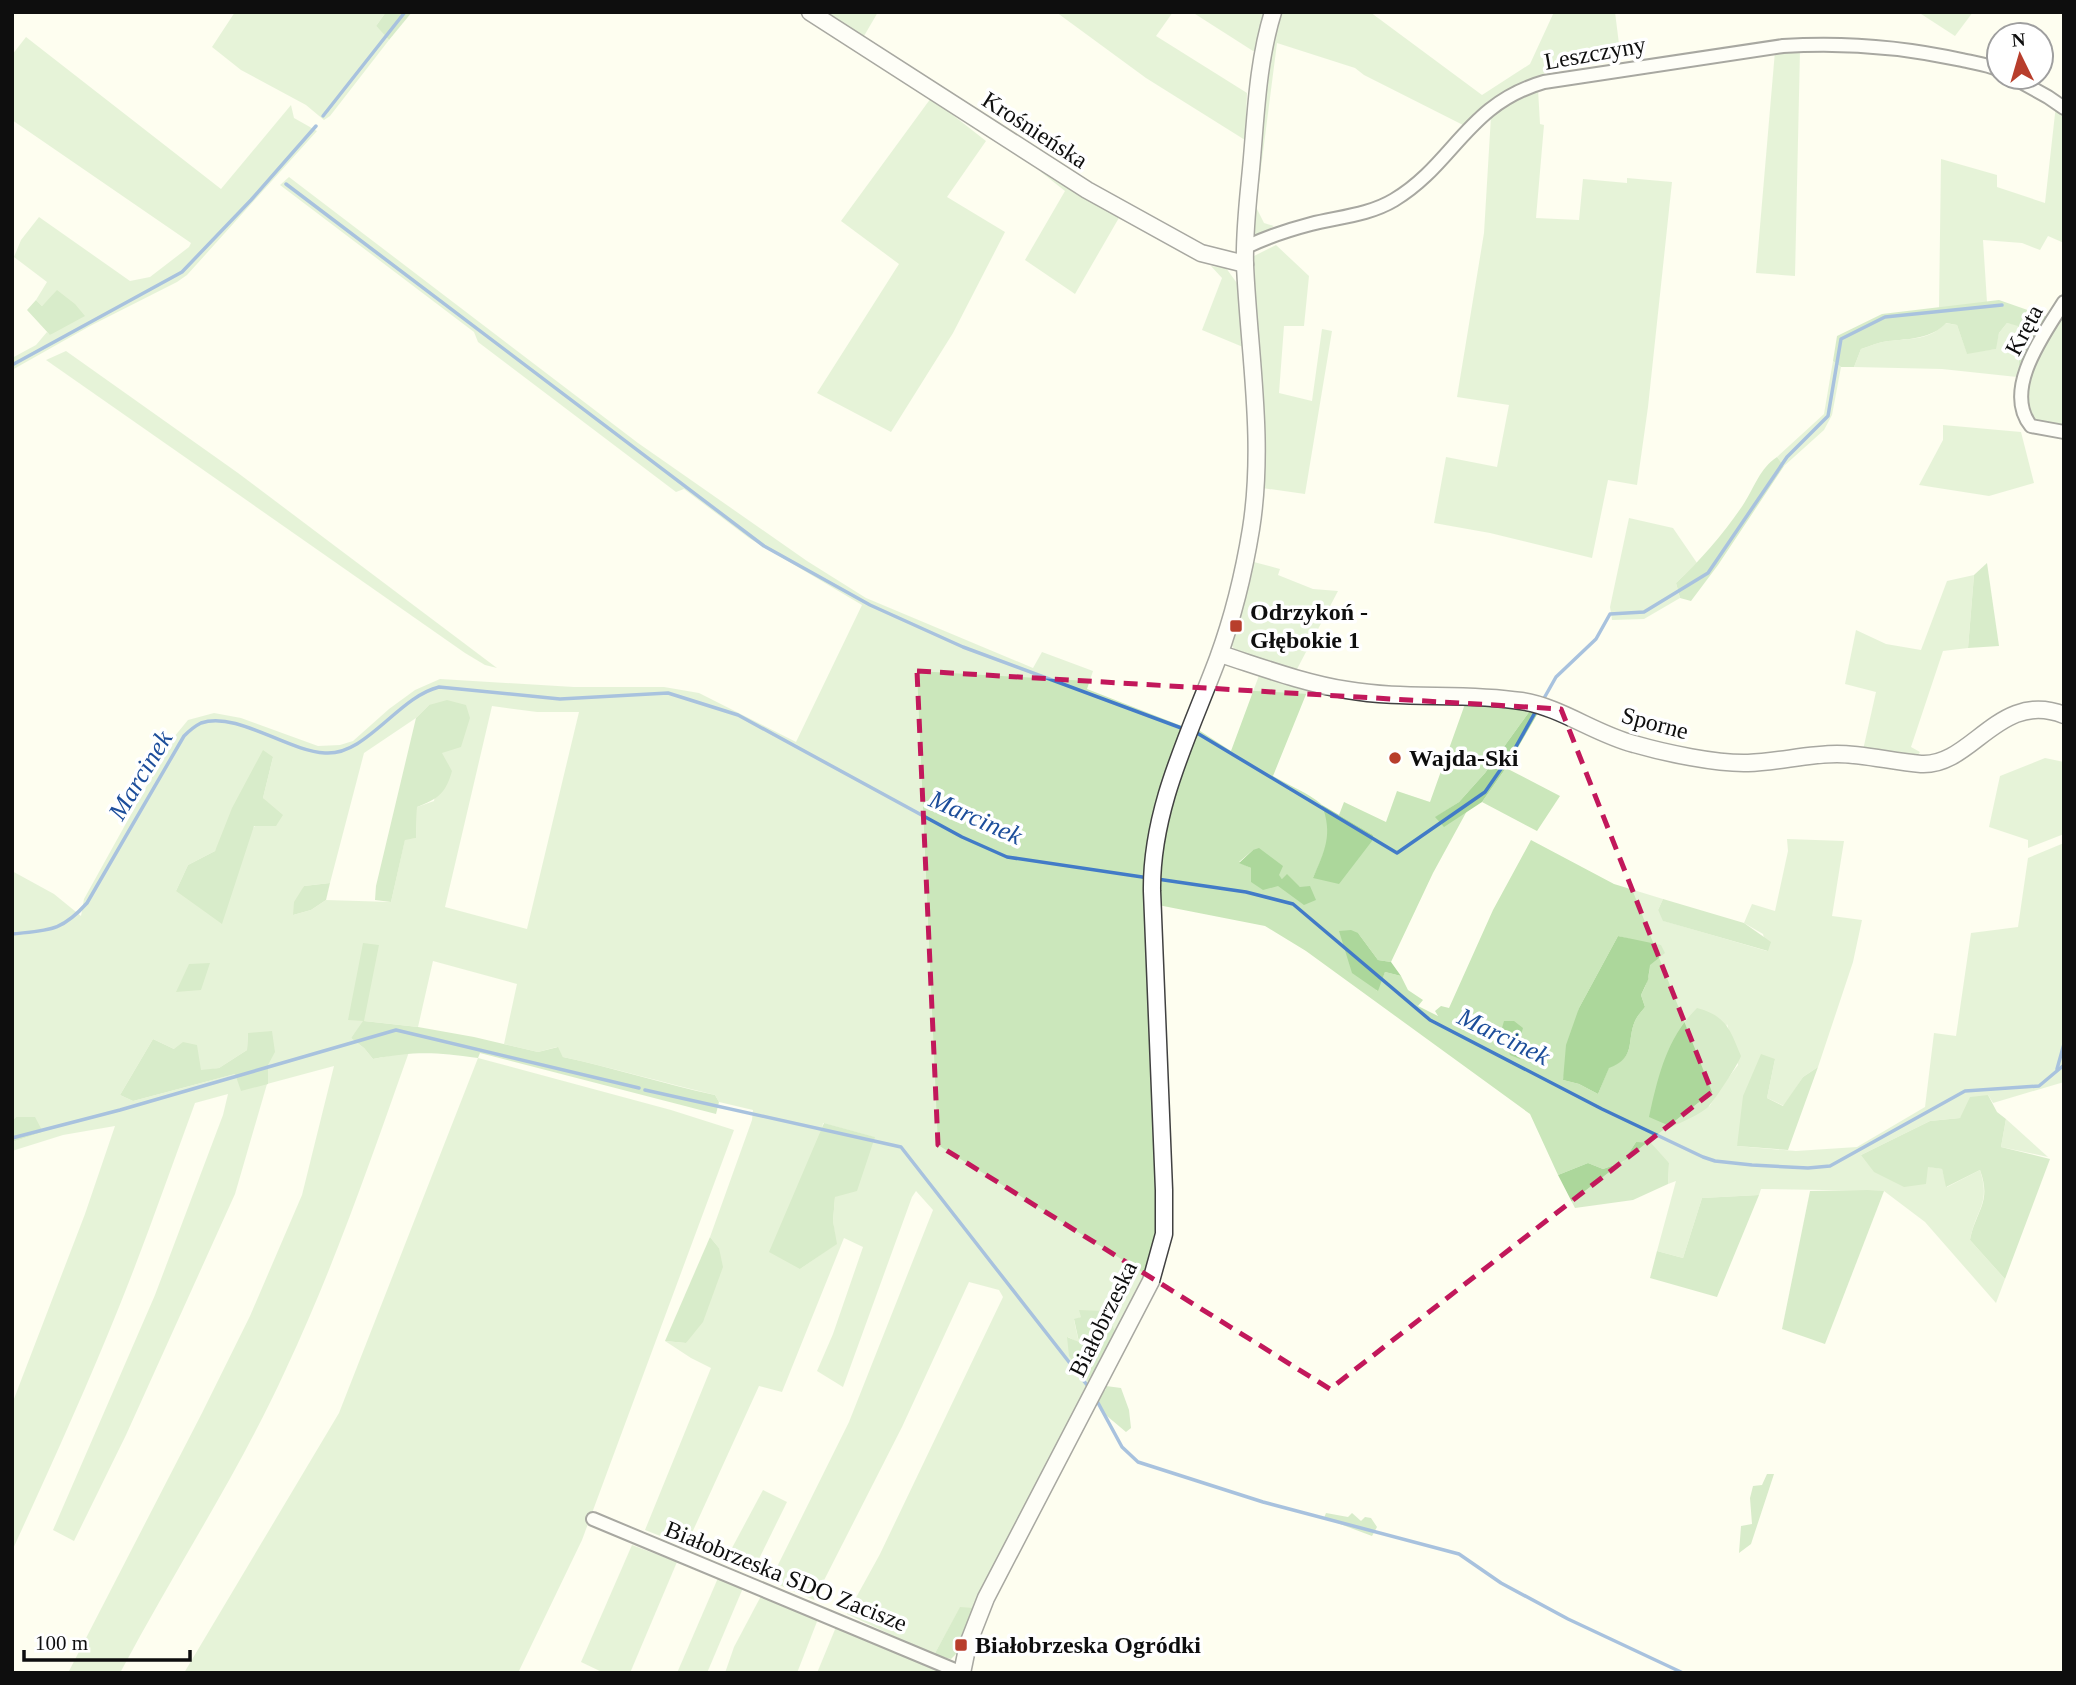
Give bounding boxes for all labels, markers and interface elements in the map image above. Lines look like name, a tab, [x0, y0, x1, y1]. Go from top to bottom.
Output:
north arrow	[1985, 21, 2055, 91]
text: N	[2011, 28, 2027, 51]
street label: Leszczyny	[1542, 31, 1648, 75]
street label: Krośnieńska	[978, 86, 1093, 174]
street label: Kręta	[2000, 300, 2048, 360]
place label: Odrzykoń - Głębokie 1	[1250, 599, 1368, 653]
marker: Odrzykoń - Głębokie 1	[1228, 618, 1244, 634]
street label: Sporne	[1619, 702, 1691, 744]
water label: Marcinek	[102, 725, 178, 826]
place label: Wajda-Ski	[1409, 745, 1519, 771]
marker: Wajda-Ski	[1387, 750, 1403, 766]
water label: Marcinek	[924, 784, 1027, 851]
water label: Marcinek	[1452, 1001, 1555, 1071]
street label: Białobrzeska	[1064, 1257, 1142, 1381]
street label: Białobrzeska SDO Zacisze	[661, 1516, 911, 1636]
scale bar	[24, 1618, 191, 1662]
text: 100 m	[35, 1631, 88, 1655]
place label: Białobrzeska Ogródki	[975, 1632, 1201, 1658]
marker: Białobrzeska Ogródki	[953, 1637, 969, 1653]

